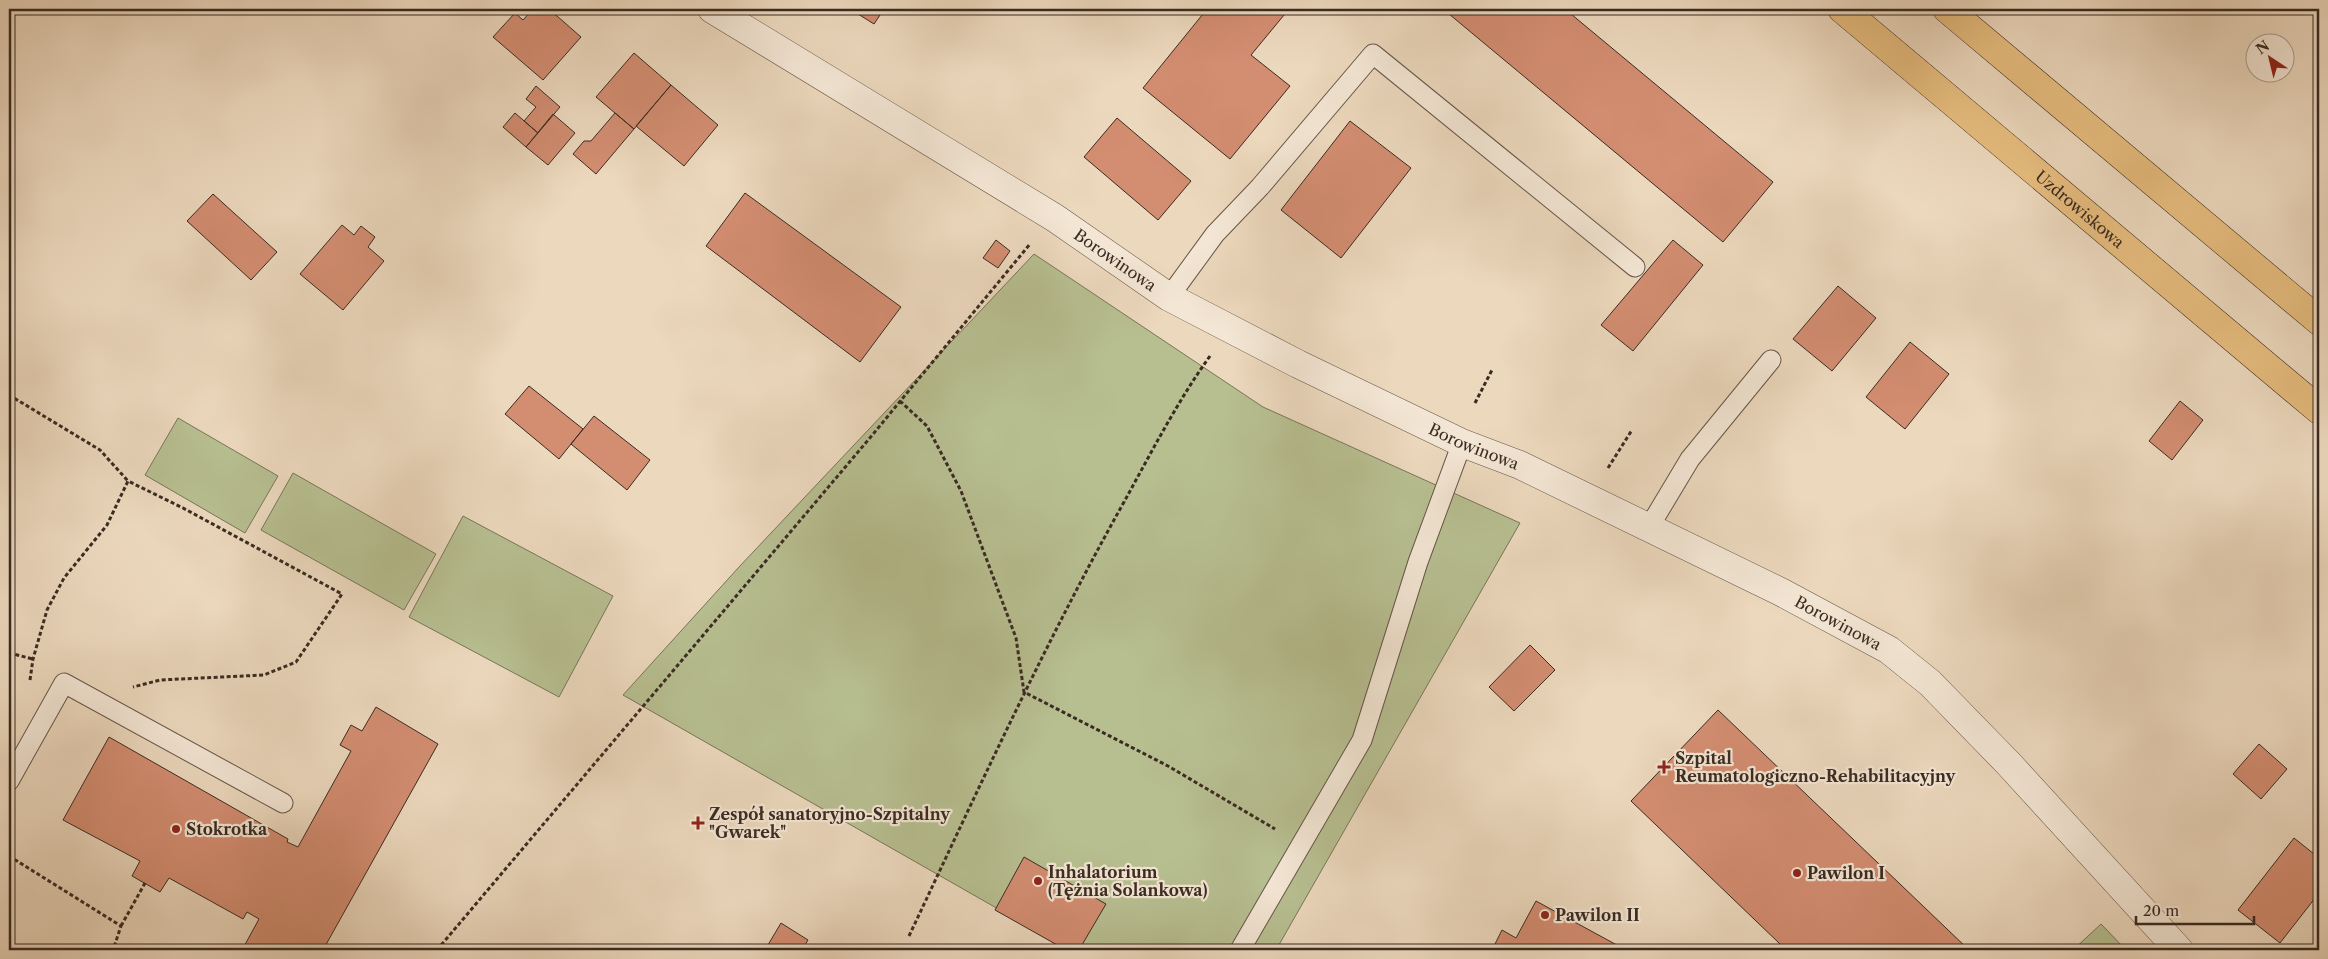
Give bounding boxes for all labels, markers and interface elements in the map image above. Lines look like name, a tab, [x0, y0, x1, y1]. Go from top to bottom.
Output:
north arrow	[2246, 32, 2296, 82]
text: N	[2252, 36, 2273, 58]
street label: Uzdrowiskowa	[2031, 166, 2129, 253]
street label: Borowinowa	[1070, 224, 1161, 296]
street label: Borowinowa	[1426, 419, 1522, 474]
street label: Borowinowa	[1791, 591, 1886, 654]
place label: Szpital Reumatologiczno-Rehabilitacyjny	[1675, 748, 1956, 786]
marker: Szpital Reumatologiczno-Rehabilitacyjny	[1657, 760, 1671, 774]
place label: Zespół sanatoryjno-Szpitalny "Gwarek"	[709, 804, 951, 842]
marker: Zespół sanatoryjno-Szpitalny "Gwarek"	[691, 816, 705, 830]
place label: Stokrotka	[186, 819, 268, 839]
marker: Stokrotka	[170, 823, 182, 835]
place label: Inhalatorium (Tężnia Solankowa)	[1048, 862, 1207, 900]
place label: Pawilon I	[1807, 863, 1885, 883]
marker: Pawilon I	[1791, 867, 1803, 879]
marker: Inhalatorium (Tężnia Solankowa)	[1032, 875, 1044, 887]
scale bar	[2136, 894, 2253, 926]
text: 20 m	[2143, 901, 2179, 920]
place label: Pawilon II	[1555, 905, 1640, 925]
marker: Pawilon II	[1539, 909, 1551, 921]

